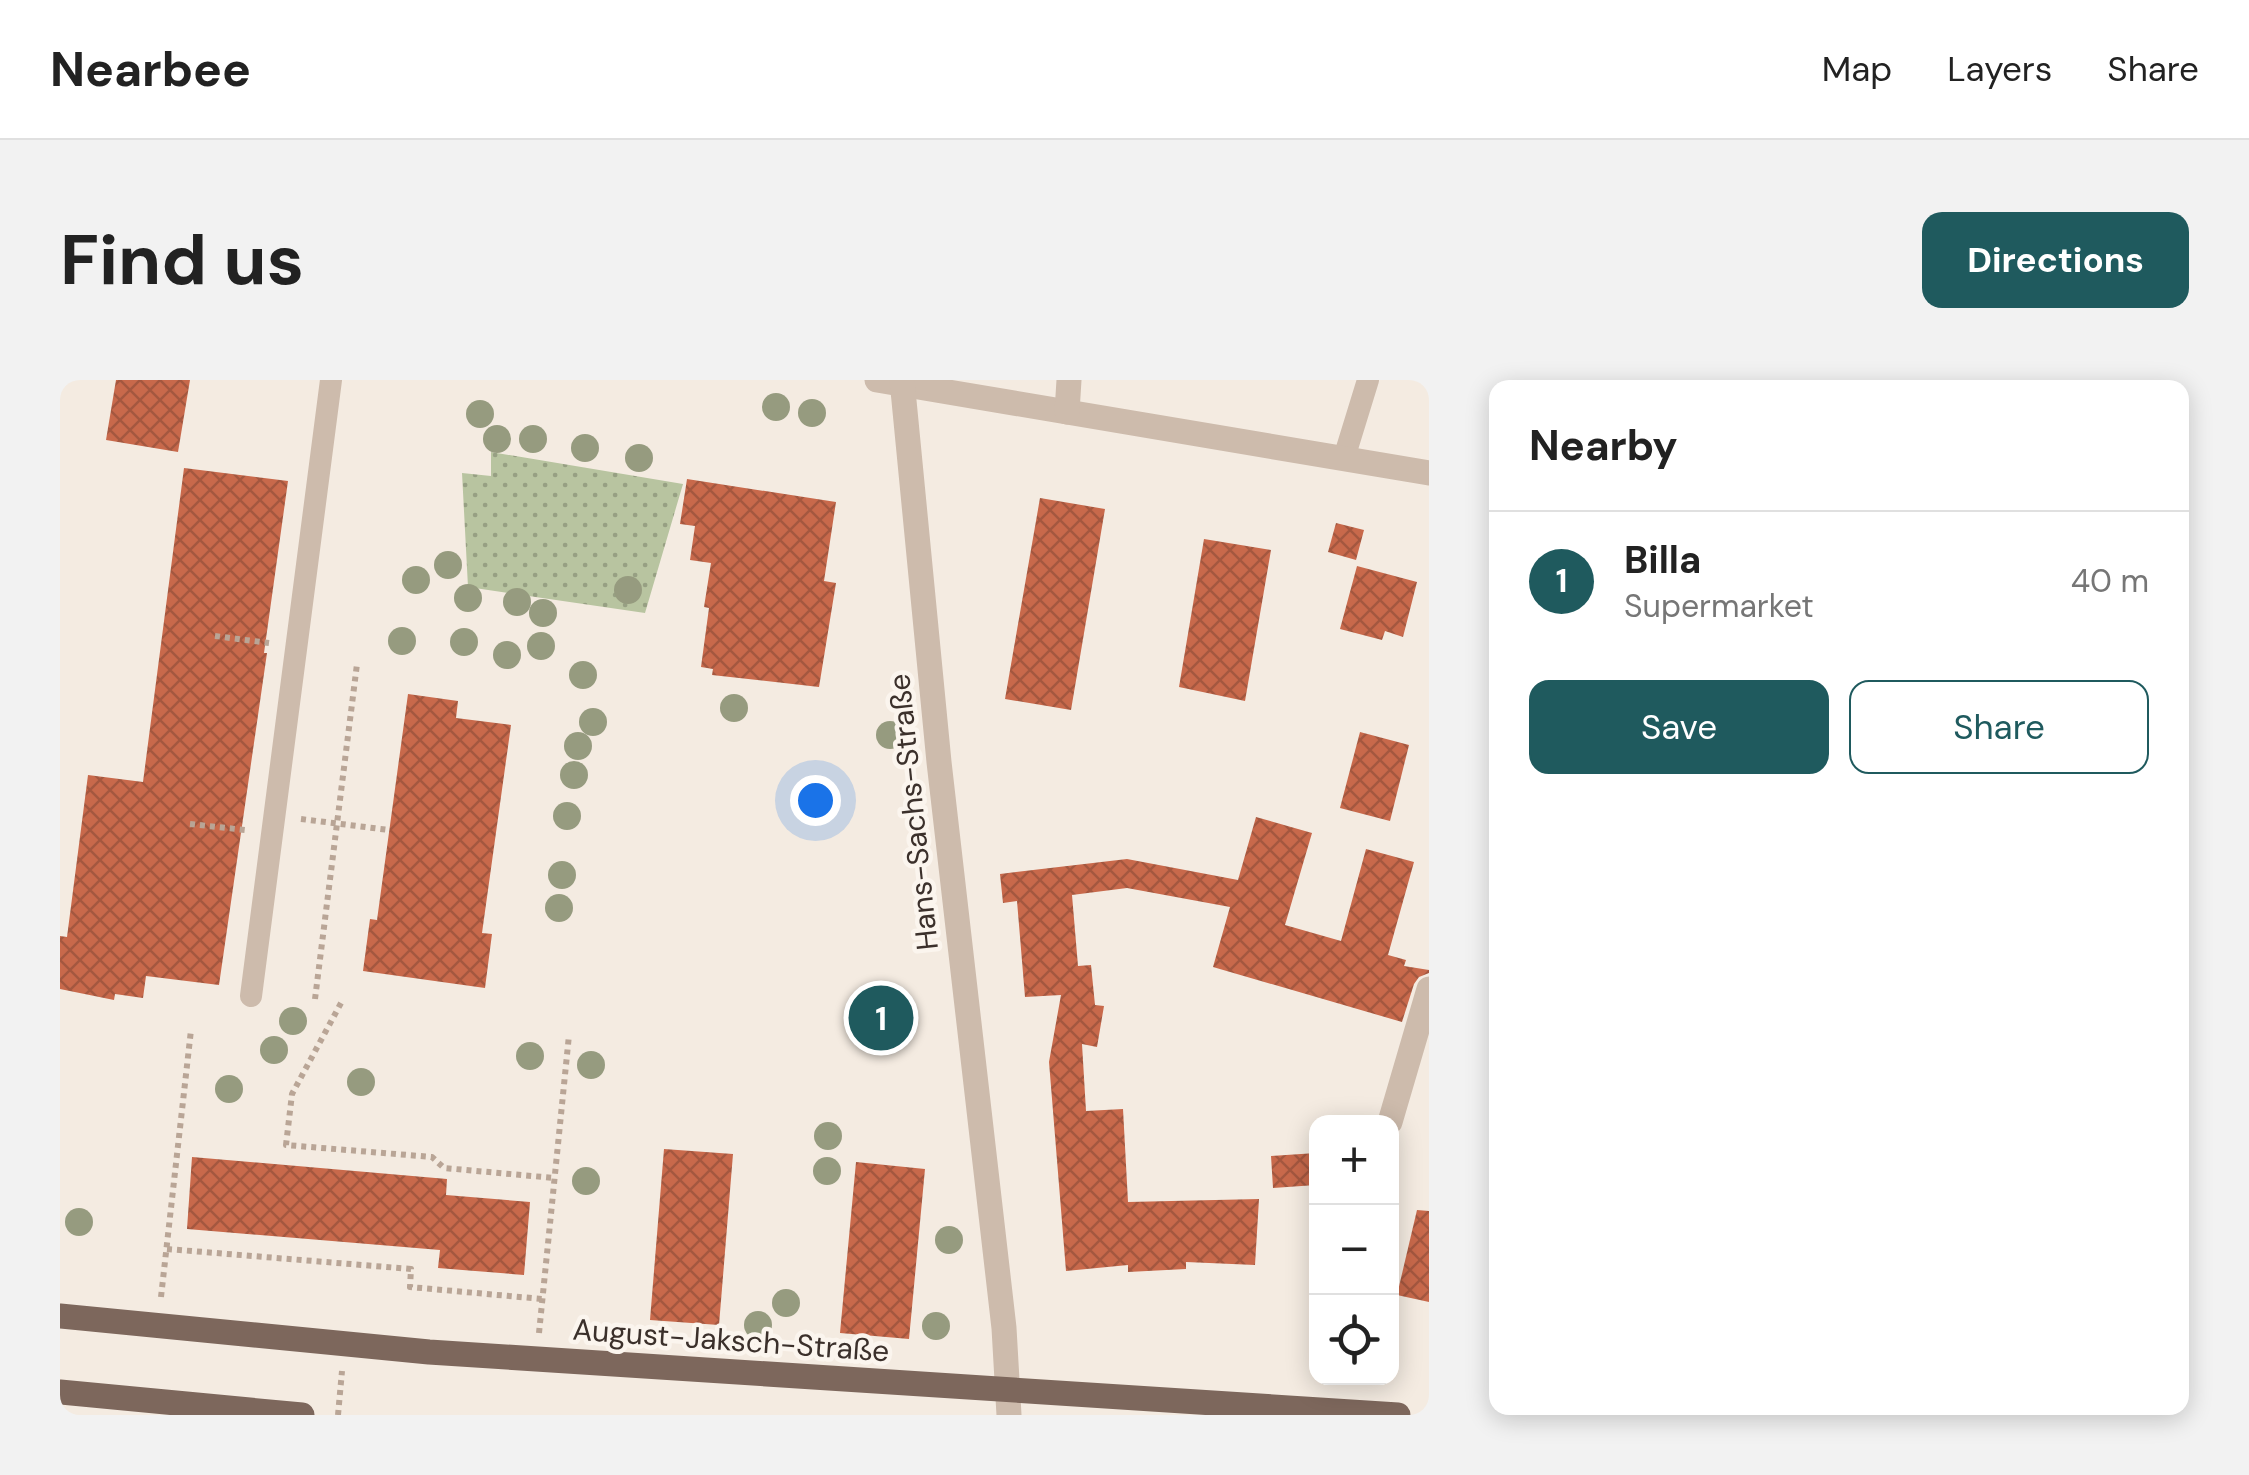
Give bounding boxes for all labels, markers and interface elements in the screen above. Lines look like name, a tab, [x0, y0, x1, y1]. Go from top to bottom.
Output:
text: Nearbee	[50, 38, 251, 101]
text: Map	[1822, 46, 1892, 92]
text: Layers	[1947, 46, 2052, 92]
text: Share	[2107, 46, 2199, 92]
button: Directions	[1922, 212, 2189, 308]
text: Find us	[60, 215, 304, 306]
text: Nearby	[1529, 418, 1678, 473]
text: Billa	[1624, 535, 1701, 585]
text: 1	[1556, 560, 1567, 602]
text: 40 m	[2071, 560, 2149, 602]
text: Supermarket	[1624, 585, 1814, 627]
street label: Hans-Sachs-Straße	[879, 672, 947, 952]
button: Save	[1529, 680, 1829, 774]
button: Share	[1849, 680, 2149, 774]
your location	[790, 775, 841, 826]
pin: 1	[848, 980, 914, 1056]
map controls	[1309, 1115, 1399, 1385]
button: +	[1309, 1115, 1399, 1205]
button: −	[1309, 1205, 1399, 1295]
button: locate	[1309, 1295, 1399, 1385]
street label: August-Jaksch-Straße	[571, 1309, 891, 1371]

